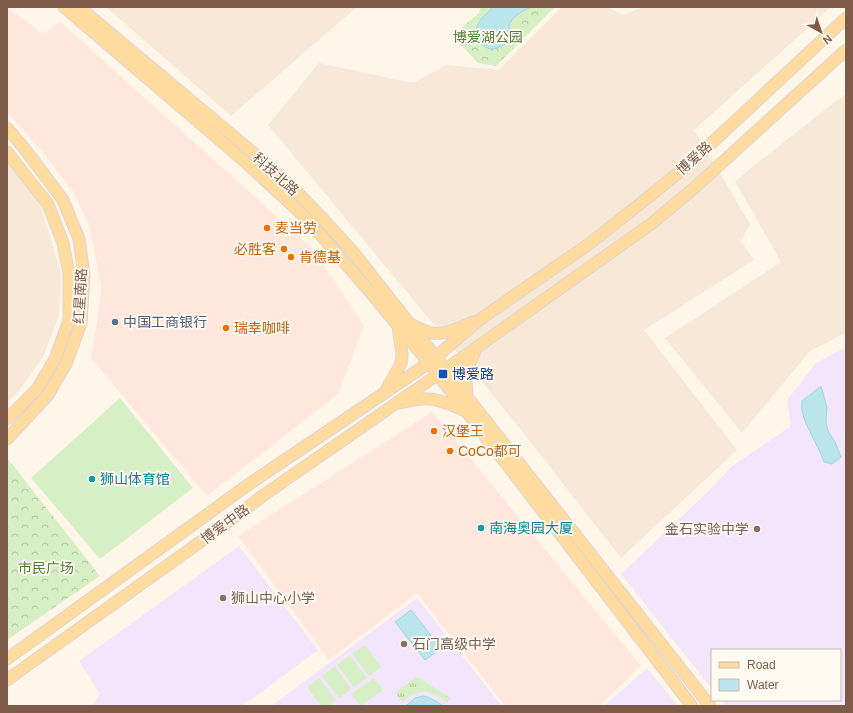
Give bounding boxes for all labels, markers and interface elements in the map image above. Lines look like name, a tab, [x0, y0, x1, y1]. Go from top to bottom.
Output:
north arrow	[801, 12, 841, 52]
park label: 博爱湖公园	[453, 29, 523, 45]
text: N	[820, 33, 834, 47]
street label: 博爱路	[673, 138, 715, 178]
street label: 科技北路	[250, 149, 302, 199]
place label: 麦当劳	[275, 220, 317, 236]
marker: 麦当劳	[262, 223, 272, 233]
place label: 必胜客	[234, 241, 276, 257]
marker: 必胜客	[279, 244, 289, 254]
place label: 肯德基	[299, 249, 341, 265]
marker: 肯德基	[286, 252, 296, 262]
street label: 红星南路	[71, 268, 89, 324]
place label: 中国工商银行	[123, 314, 207, 330]
marker: 中国工商银行	[110, 317, 120, 327]
place label: 瑞幸咖啡	[234, 320, 290, 336]
marker: 瑞幸咖啡	[221, 323, 231, 333]
place label: 博爱路	[452, 366, 494, 382]
marker: 博爱路	[437, 368, 449, 380]
place label: 汉堡王	[442, 423, 484, 439]
marker: 汉堡王	[429, 426, 439, 436]
place label: CoCo都可	[458, 443, 522, 459]
marker: CoCo都可	[445, 446, 455, 456]
place label: 狮山体育馆	[100, 471, 170, 487]
marker: 狮山体育馆	[87, 474, 97, 484]
street label: 博爱中路	[198, 501, 252, 547]
place label: 南海奥园大厦	[489, 520, 573, 536]
place label: 金石实验中学	[665, 521, 749, 537]
marker: 南海奥园大厦	[476, 523, 486, 533]
marker: 金石实验中学	[752, 524, 762, 534]
park label: 市民广场	[18, 560, 74, 576]
place label: 狮山中心小学	[231, 590, 315, 606]
marker: 狮山中心小学	[218, 593, 228, 603]
place label: 石门高级中学	[412, 636, 496, 652]
marker: 石门高级中学	[399, 639, 409, 649]
legend	[711, 649, 841, 701]
text: Road	[747, 658, 776, 672]
text: Water	[747, 678, 779, 692]

